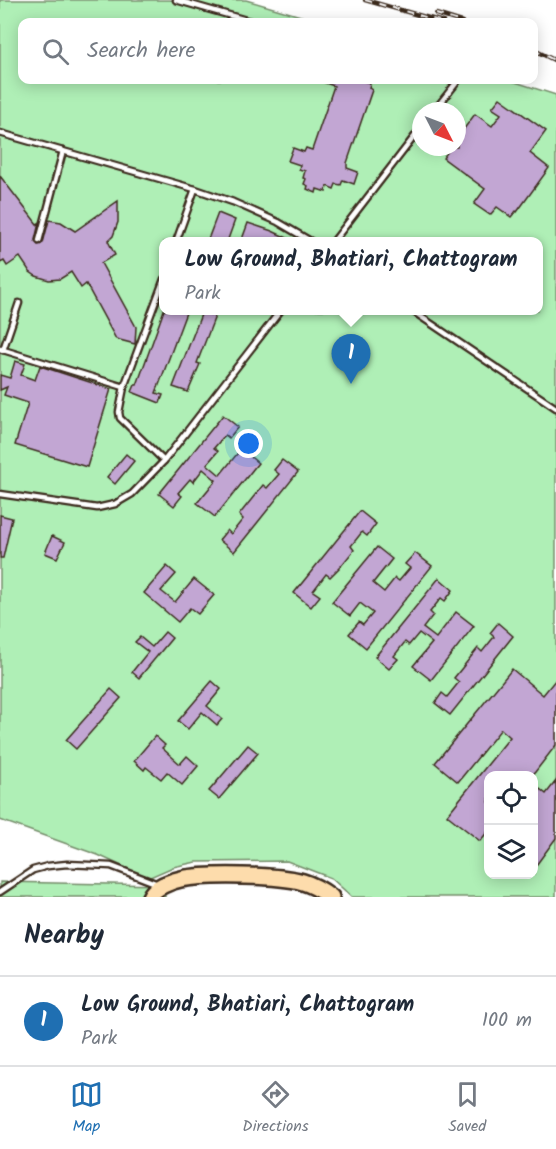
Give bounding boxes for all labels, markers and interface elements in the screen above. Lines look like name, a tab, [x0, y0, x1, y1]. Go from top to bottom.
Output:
search box	[18, 18, 538, 84]
text: Search here	[87, 34, 195, 69]
icon: search	[39, 35, 72, 68]
north arrow	[412, 102, 466, 156]
popup	[159, 237, 543, 315]
text: Low Ground, Bhatiari, Chattogram	[184, 243, 518, 278]
text: Park	[184, 278, 221, 310]
pin: 1	[332, 334, 370, 384]
your location	[234, 429, 263, 458]
map controls	[484, 771, 538, 879]
button: locate	[484, 771, 538, 825]
button: layers	[484, 825, 538, 879]
text: Nearby	[24, 915, 104, 957]
text: Low Ground, Bhatiari, Chattogram	[81, 988, 414, 1023]
text: 1	[40, 1005, 47, 1037]
text: 100 m	[482, 1005, 532, 1037]
text: Park	[81, 1023, 117, 1055]
tab: Map	[70, 1078, 103, 1139]
tab: Directions	[242, 1078, 309, 1139]
tab: Saved	[448, 1078, 486, 1139]

